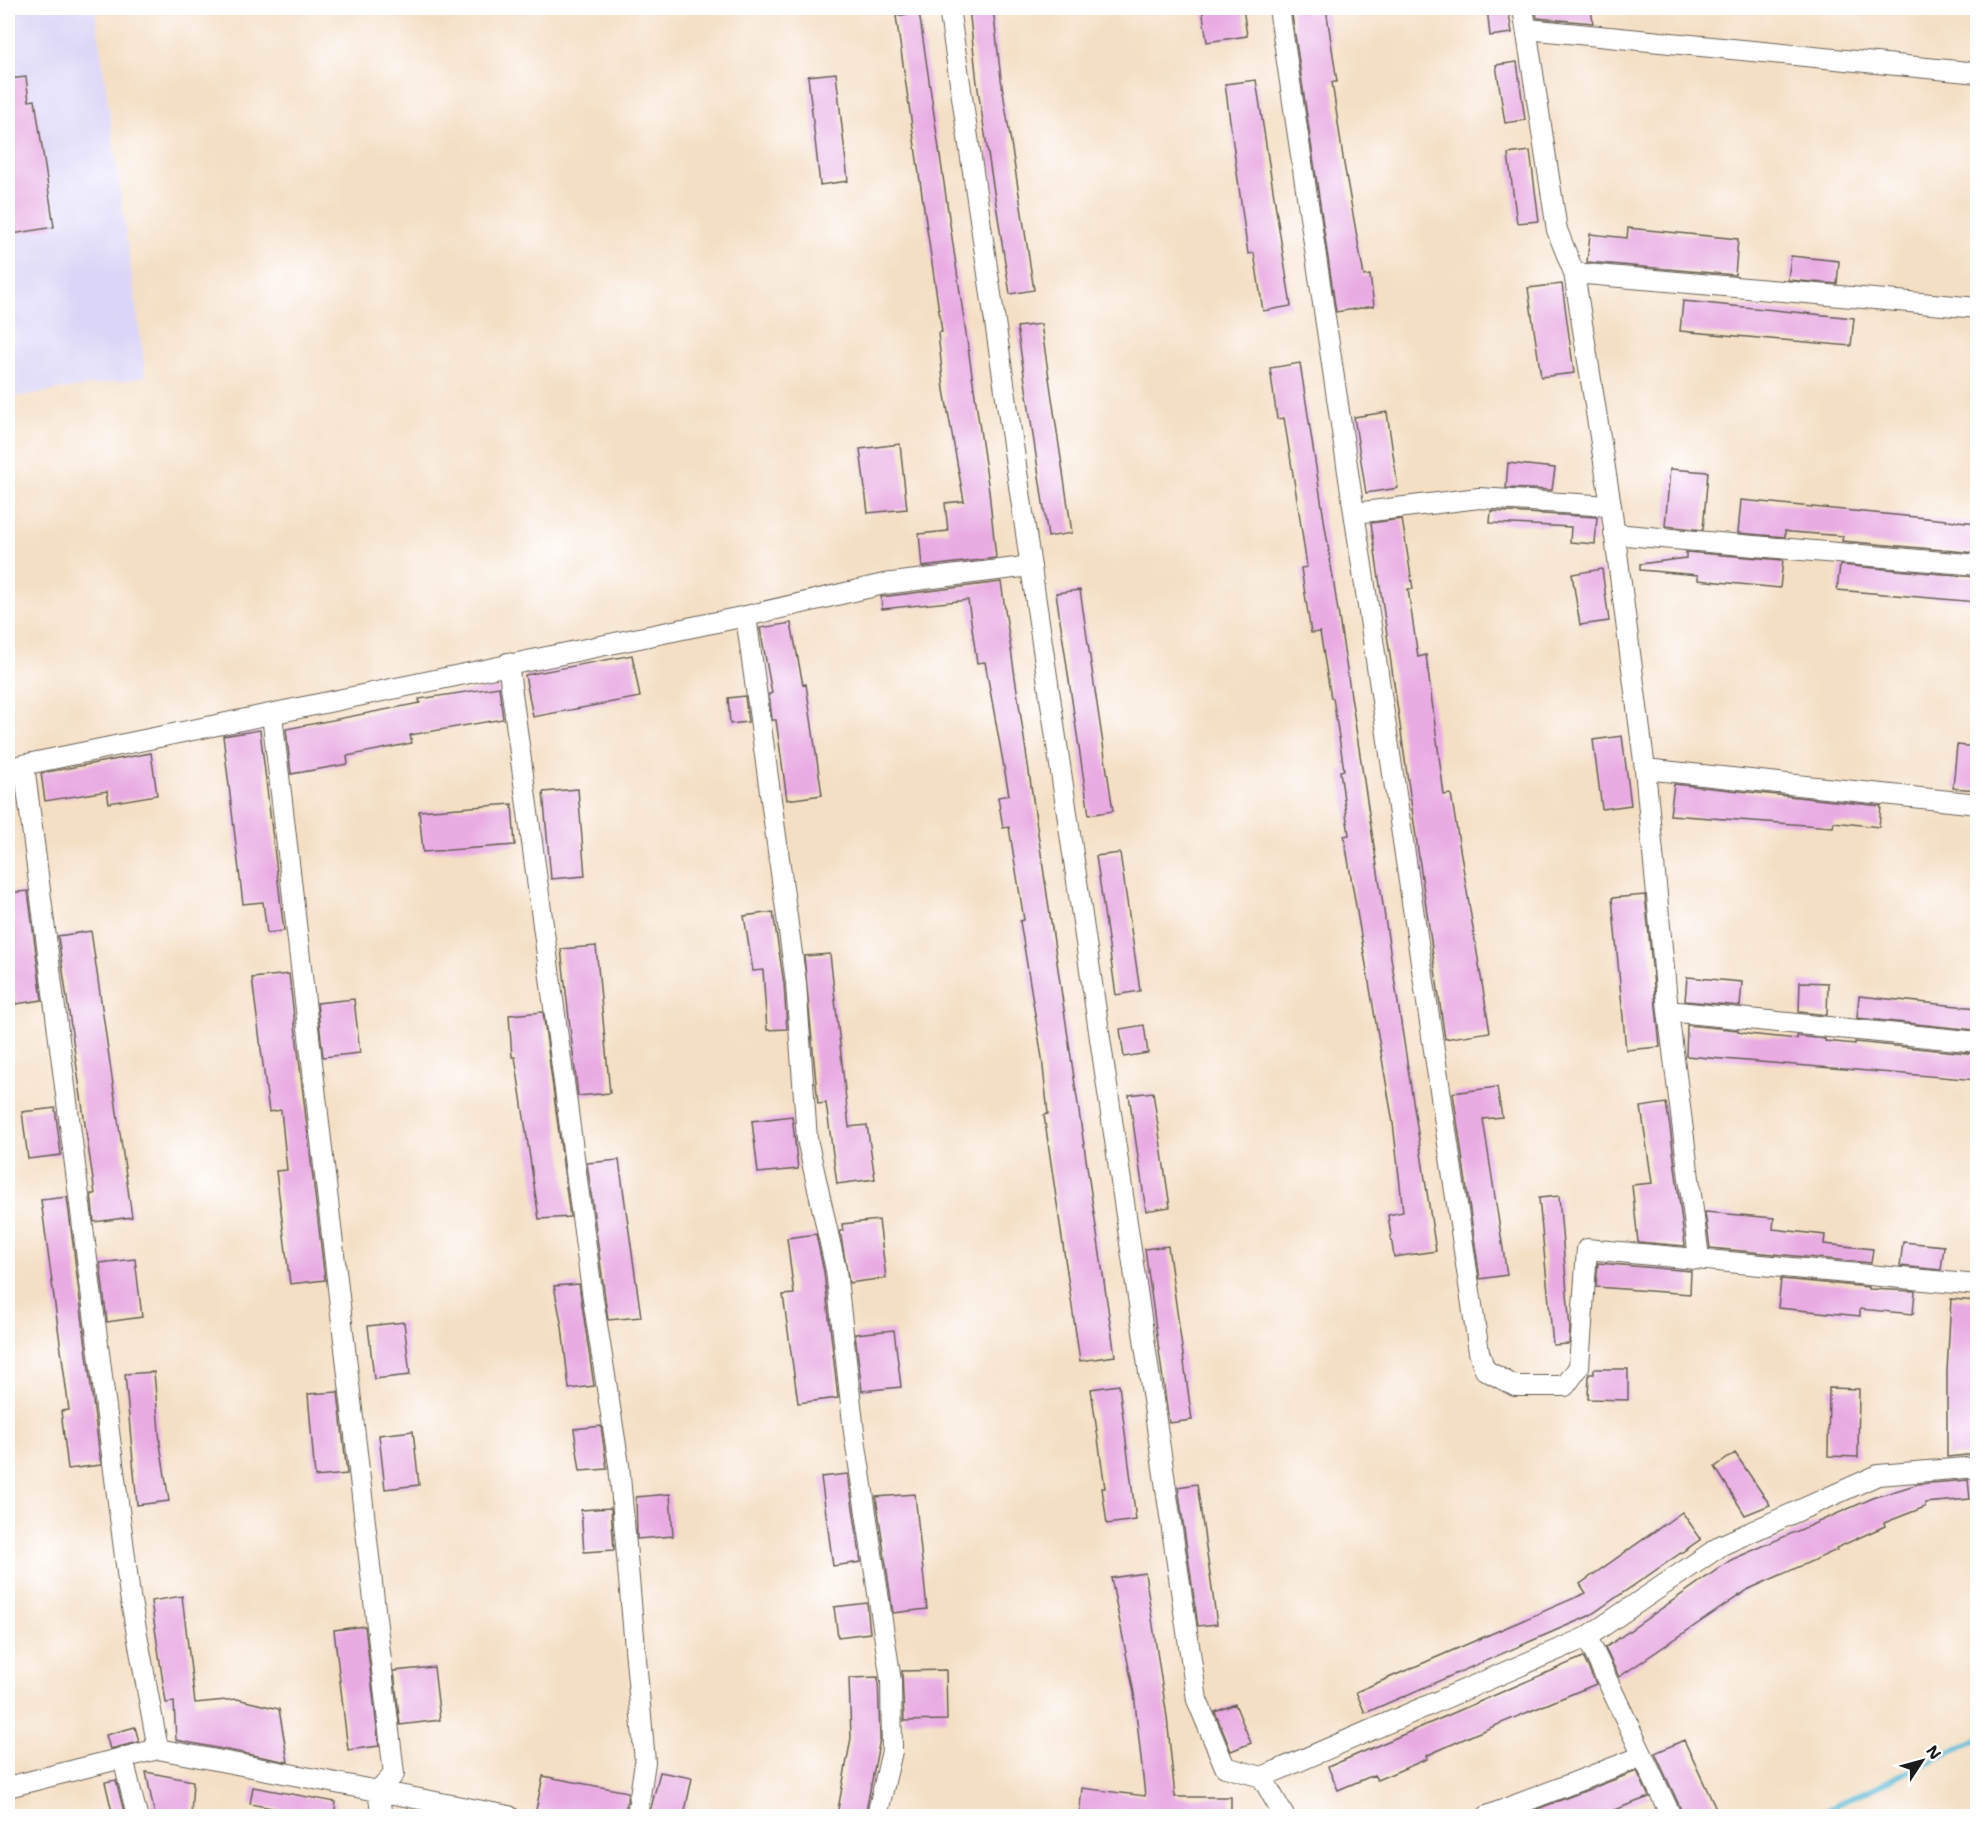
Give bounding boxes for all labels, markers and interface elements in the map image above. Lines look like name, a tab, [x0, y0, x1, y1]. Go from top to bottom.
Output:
north arrow	[1892, 1731, 1952, 1791]
text: N	[1922, 1741, 1946, 1764]

